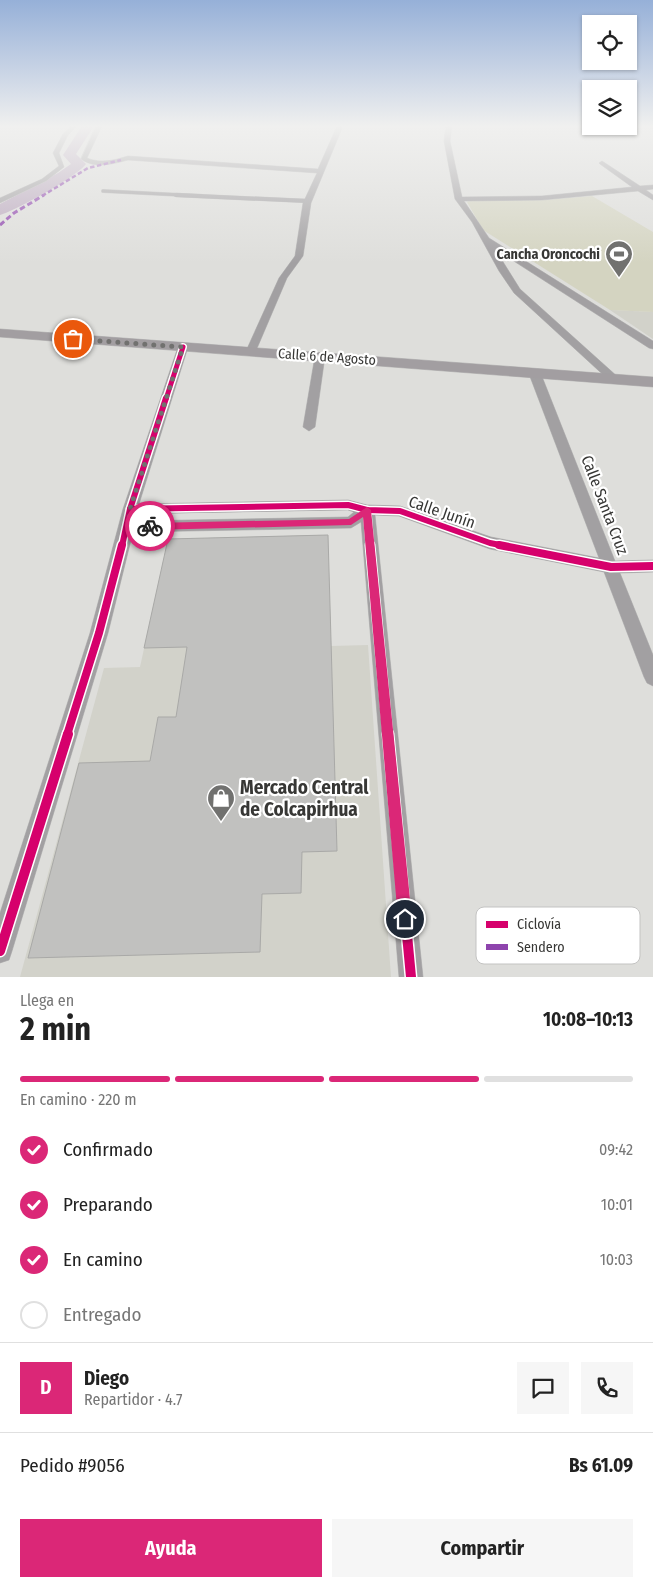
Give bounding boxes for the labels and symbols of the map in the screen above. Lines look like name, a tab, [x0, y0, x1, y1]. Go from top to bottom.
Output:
sports icon: Cancha Oroncochi	[604, 239, 634, 278]
place label: Cancha Oroncochi	[496, 246, 600, 263]
pin	[52, 318, 94, 360]
street label: Calle 6 de Agosto	[278, 345, 376, 369]
street label: Calle Santa Cruz	[577, 453, 633, 557]
street label: Calle Junín	[406, 492, 478, 532]
courier	[125, 501, 175, 551]
place label: Mercado Central de Colcapirhua	[240, 776, 369, 821]
shop icon: Mercado Central de Colcapirhua	[206, 783, 236, 822]
pin	[384, 898, 426, 940]
legend	[476, 907, 640, 964]
text: Ciclovía	[517, 916, 561, 933]
text: Sendero	[517, 939, 565, 956]

